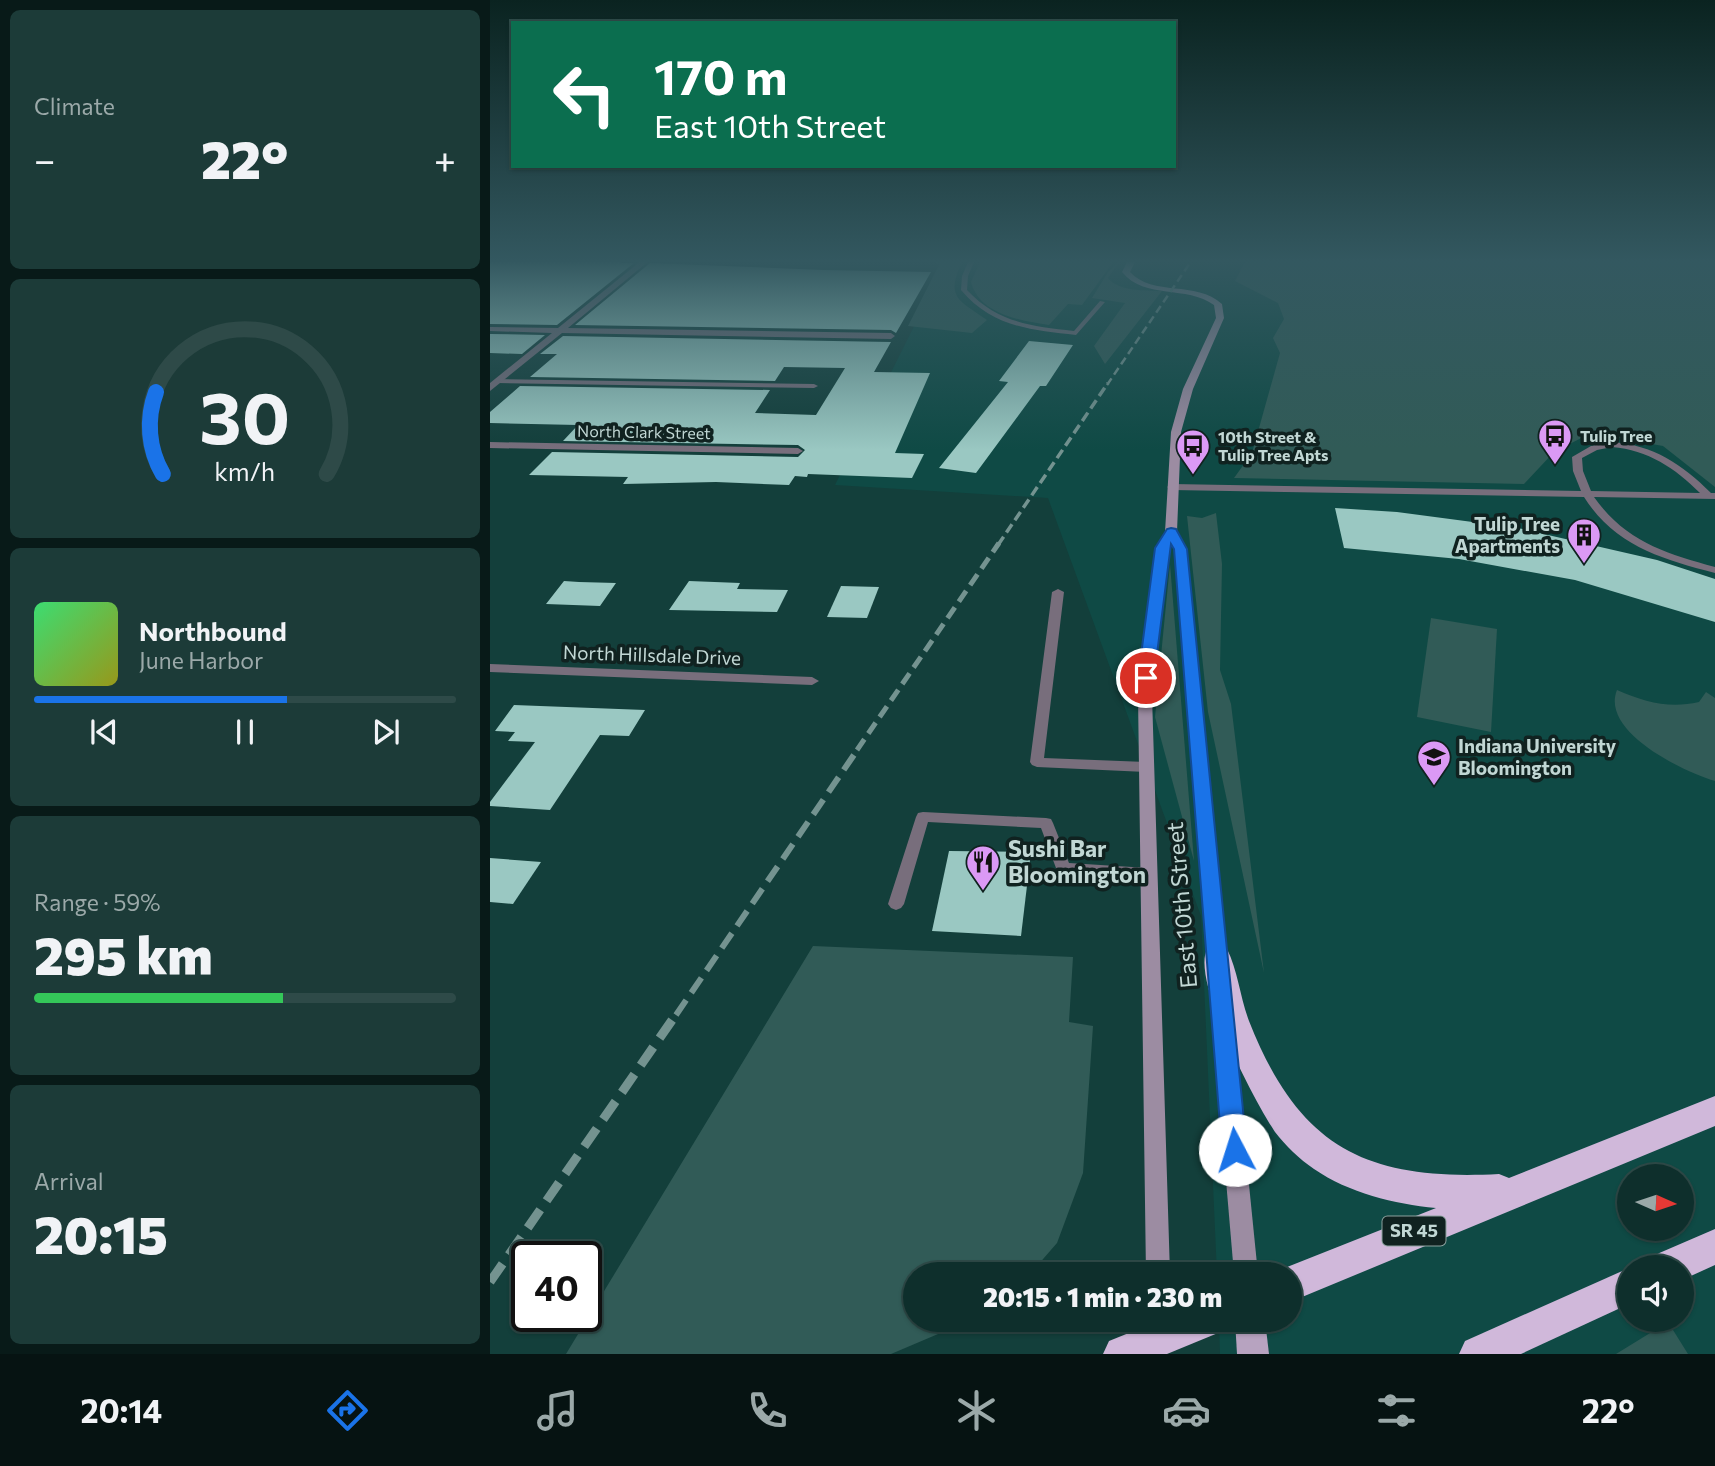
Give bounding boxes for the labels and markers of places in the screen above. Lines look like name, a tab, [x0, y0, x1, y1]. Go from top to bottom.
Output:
bus stop icon: Tulip Tree	[1536, 417, 1574, 466]
place label: Tulip Tree	[1580, 426, 1652, 445]
bus stop icon: 10th Street & Tulip Tree Apts	[1174, 427, 1212, 476]
place label: 10th Street & Tulip Tree Apts	[1218, 427, 1329, 464]
place label: Tulip Tree Apartments	[1455, 512, 1560, 557]
building icon: Tulip Tree Apartments	[1565, 516, 1603, 565]
pin	[1116, 648, 1176, 708]
place label: Indiana University Bloomington	[1458, 734, 1617, 779]
school or university icon: Indiana University Bloomington	[1415, 738, 1453, 787]
place label: Sushi Bar Bloomington	[1008, 834, 1146, 888]
restaurant icon: Sushi Bar Bloomington	[964, 843, 1002, 892]

